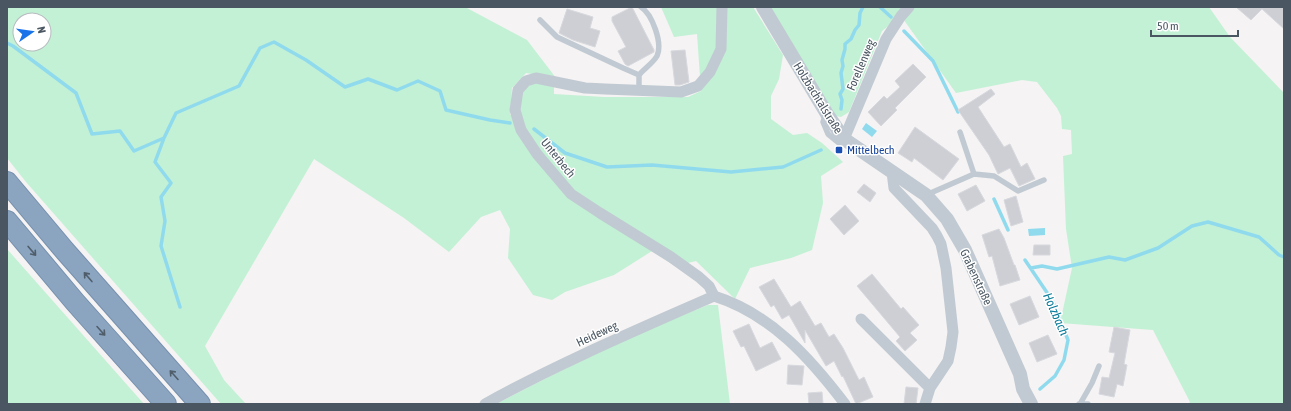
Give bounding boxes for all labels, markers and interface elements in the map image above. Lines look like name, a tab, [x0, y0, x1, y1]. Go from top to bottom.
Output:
north arrow	[12, 12, 52, 52]
scale bar	[1151, 12, 1238, 38]
text: 50 m	[1157, 19, 1179, 33]
text: N	[35, 25, 48, 34]
street label: Forellenweg	[844, 36, 878, 93]
street label: Holzbachtalstraße	[790, 60, 846, 136]
street label: Unterbech	[538, 136, 578, 180]
place label: Mittelbech	[847, 143, 895, 157]
marker: Mittelbech	[834, 145, 844, 155]
one-way arrow	[28, 245, 36, 256]
street label: Grabenstraße	[957, 247, 995, 307]
one-way arrow	[84, 272, 93, 283]
water label: Holzbach	[1040, 290, 1072, 338]
street label: Heideweg	[574, 318, 621, 350]
one-way arrow	[96, 326, 105, 336]
one-way arrow	[169, 370, 179, 380]

